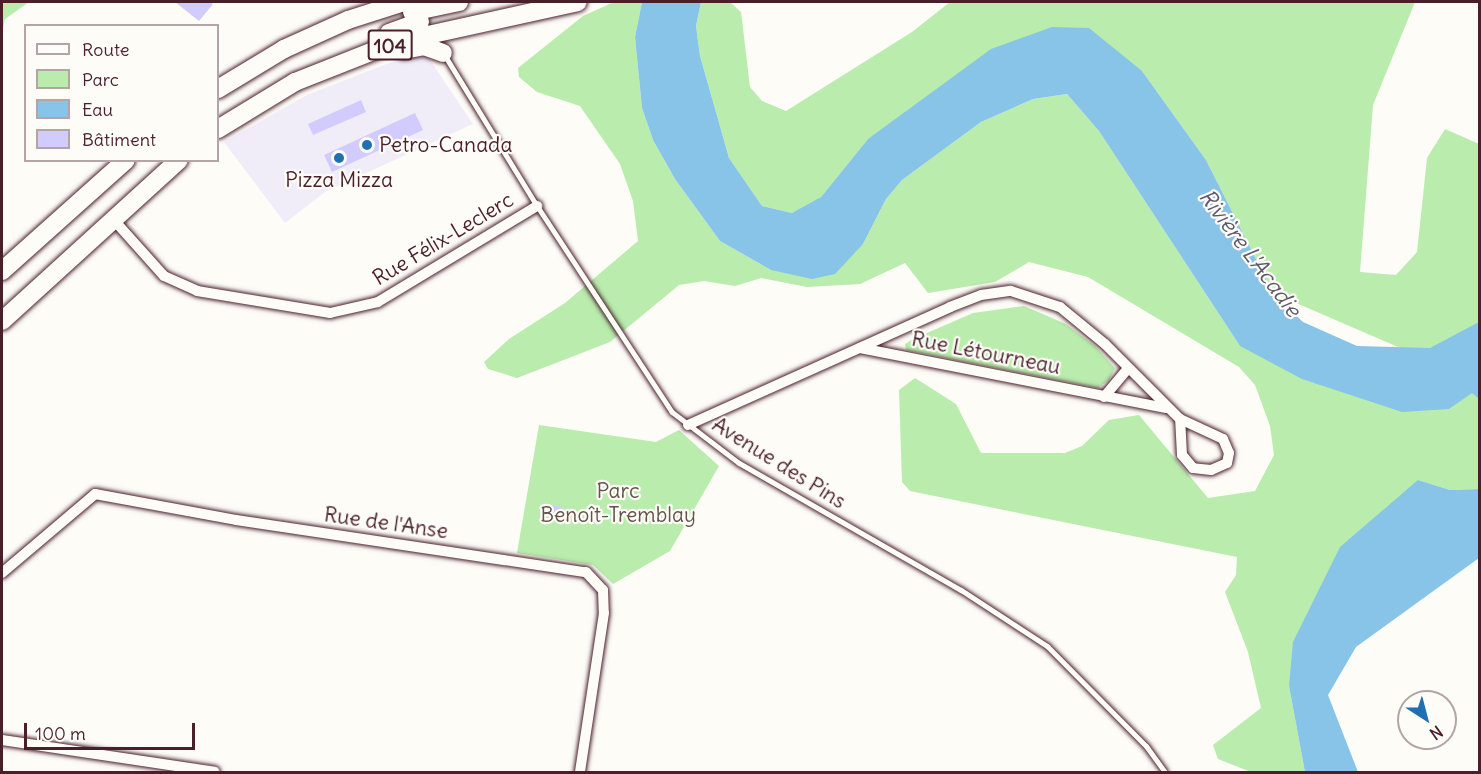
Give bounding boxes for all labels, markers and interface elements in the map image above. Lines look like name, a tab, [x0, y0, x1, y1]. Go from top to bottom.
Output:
legend	[24, 24, 219, 162]
road number: 104	[368, 28, 412, 62]
text: Route	[82, 38, 130, 61]
text: Parc	[82, 68, 119, 91]
text: Eau	[82, 98, 113, 121]
text: Bâtiment	[82, 128, 156, 151]
place label: Petro-Canada	[379, 132, 512, 158]
marker: Petro-Canada	[360, 138, 374, 152]
marker: Pizza Mizza	[332, 151, 346, 165]
place label: Pizza Mizza	[285, 167, 393, 193]
water label: Rivière L'Acadie	[1194, 184, 1306, 322]
street label: Rue Félix-Leclerc	[368, 187, 518, 291]
street label: Rue Létourneau	[909, 326, 1063, 380]
street label: Avenue des Pins	[708, 412, 850, 514]
park label: Parc Benoît-Tremblay	[540, 478, 696, 528]
street label: Rue de l'Anse	[322, 502, 450, 544]
north arrow	[1397, 690, 1457, 750]
scale bar	[27, 711, 198, 749]
text: 100 m	[35, 722, 86, 745]
text: N	[1426, 722, 1447, 744]

